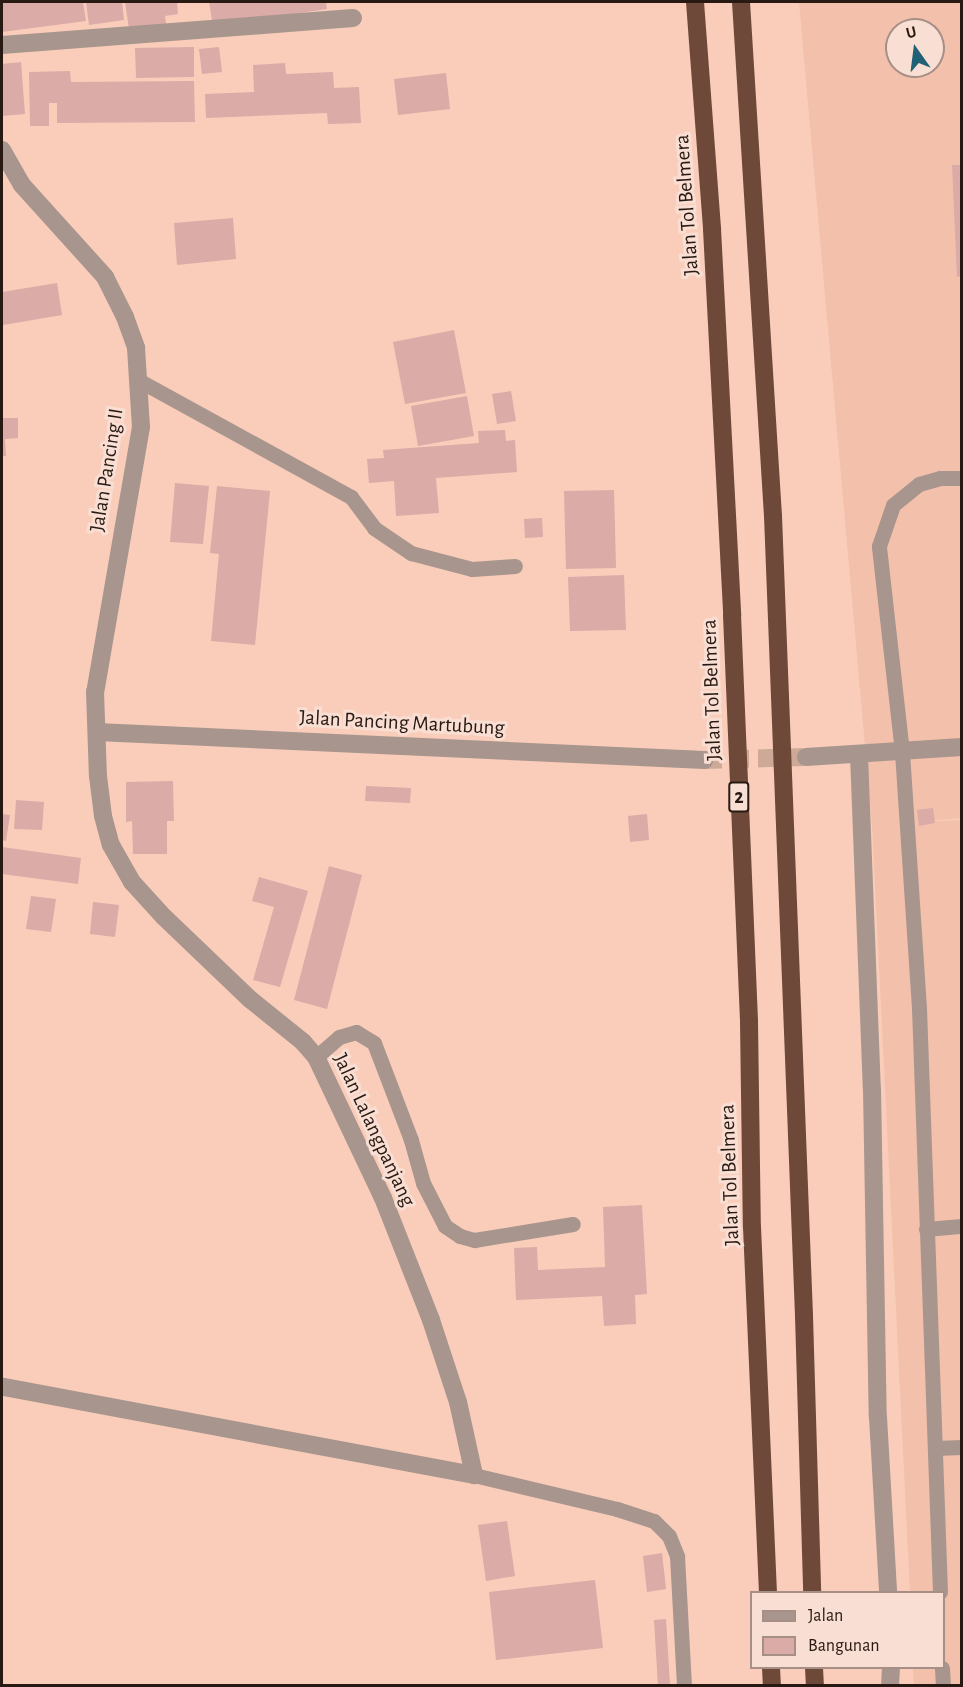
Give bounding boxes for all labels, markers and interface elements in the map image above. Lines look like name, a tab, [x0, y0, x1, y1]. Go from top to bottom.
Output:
north arrow	[885, 18, 945, 78]
text: U	[904, 23, 918, 41]
street label: Jalan Tol Belmera	[670, 134, 704, 276]
street label: Jalan Pancing II	[85, 407, 129, 533]
street label: Jalan Tol Belmera	[697, 619, 727, 761]
street label: Jalan Pancing Martubung	[299, 705, 505, 741]
road number: 2	[727, 780, 751, 814]
street label: Jalan Lalangpanjang	[327, 1049, 421, 1211]
street label: Jalan Tol Belmera	[715, 1104, 745, 1246]
legend	[750, 1591, 945, 1669]
text: Jalan	[808, 1607, 843, 1625]
text: Bangunan	[808, 1637, 880, 1655]

